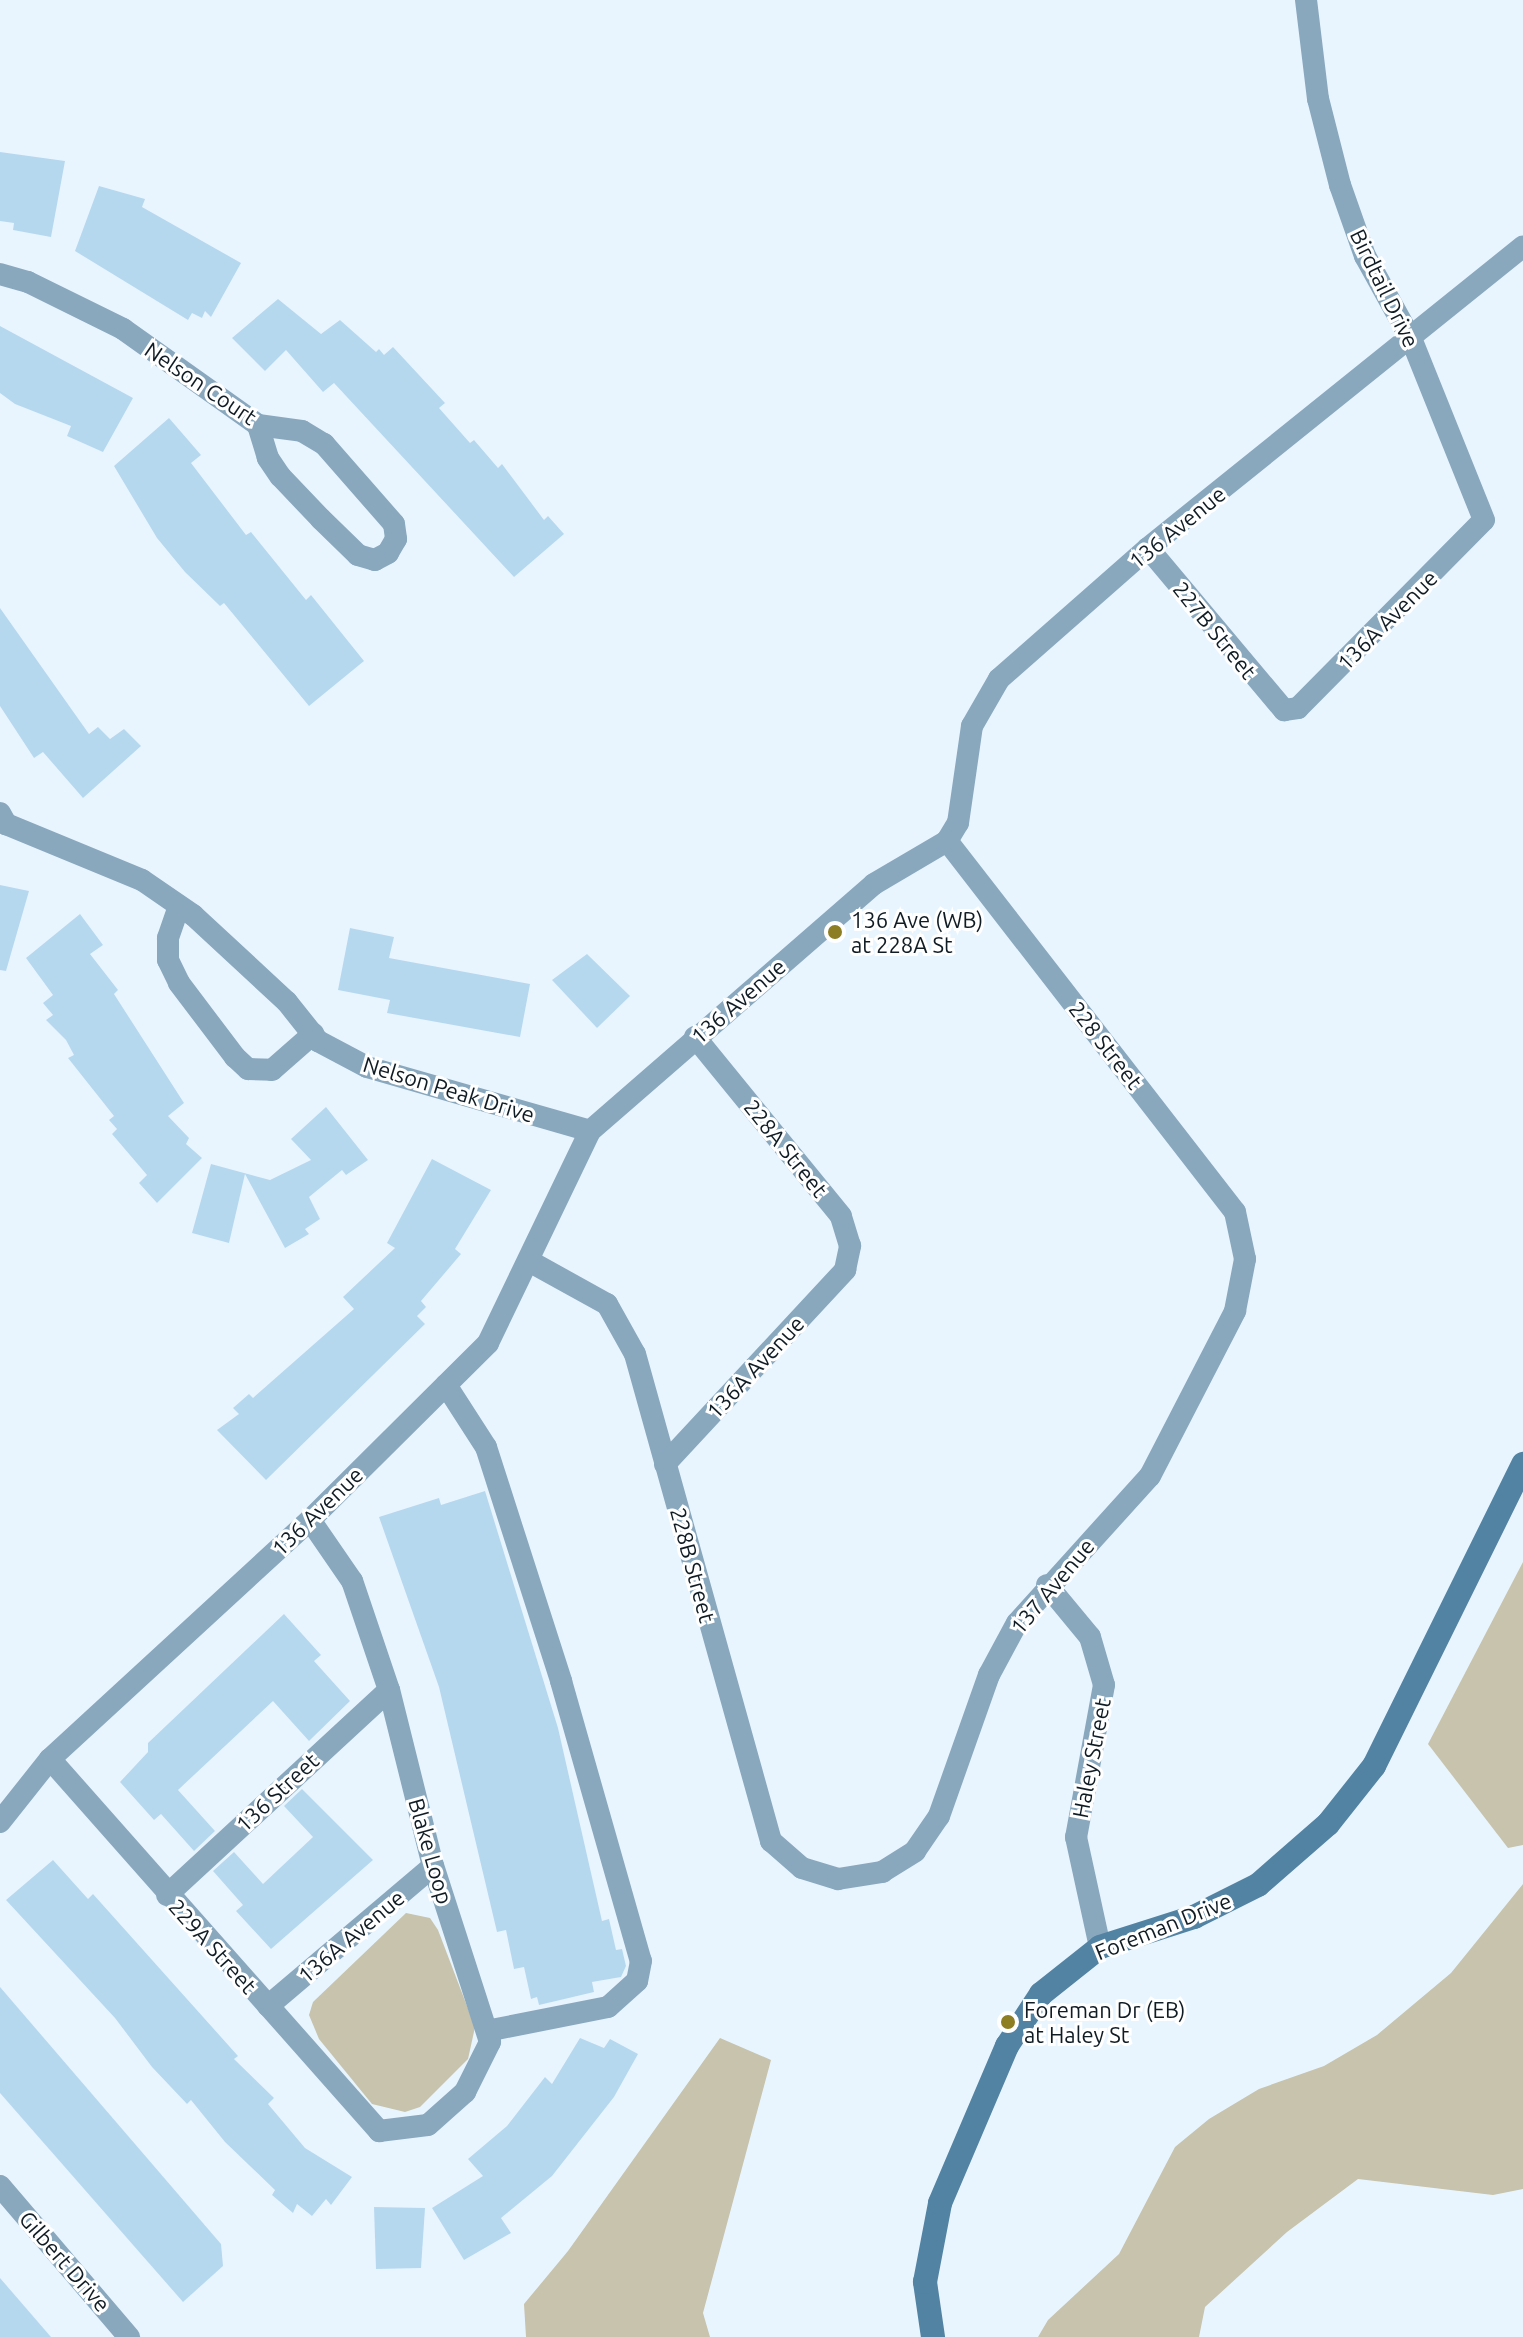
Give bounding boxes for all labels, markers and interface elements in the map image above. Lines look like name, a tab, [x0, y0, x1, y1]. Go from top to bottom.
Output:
street label: Birdtail Drive	[1345, 224, 1425, 352]
street label: Nelson Court	[140, 336, 262, 430]
street label: 136 Avenue	[1123, 480, 1231, 574]
street label: 136A Avenue	[1331, 564, 1443, 676]
street label: 227B Street	[1168, 576, 1262, 684]
place label: 136 Ave (WB) at 228A St	[851, 906, 983, 958]
marker: 136 Ave (WB) at 228A St	[826, 923, 844, 941]
street label: 136 Avenue	[685, 953, 791, 1049]
street label: 228 Street	[1064, 996, 1148, 1094]
street label: Nelson Peak Drive	[360, 1050, 538, 1128]
street label: 228A Street	[739, 1094, 833, 1202]
street label: 136A Avenue	[701, 1310, 809, 1424]
street label: 136 Avenue	[266, 1461, 368, 1561]
street label: 228B Street	[665, 1505, 721, 1625]
street label: 137 Avenue	[1004, 1533, 1100, 1639]
street label: Haley Street	[1066, 1696, 1116, 1820]
street label: 136 Street	[230, 1747, 324, 1837]
street label: Blake Loop	[403, 1795, 459, 1907]
street label: 136A Avenue	[292, 1884, 410, 1988]
street label: Foreman Drive	[1091, 1887, 1235, 1965]
street label: 229A Street	[164, 1893, 262, 1999]
place label: Foreman Dr (EB) at Haley St	[1024, 1996, 1186, 2048]
marker: Foreman Dr (EB) at Haley St	[999, 2013, 1017, 2031]
street label: Gilbert Drive	[14, 2205, 116, 2317]

